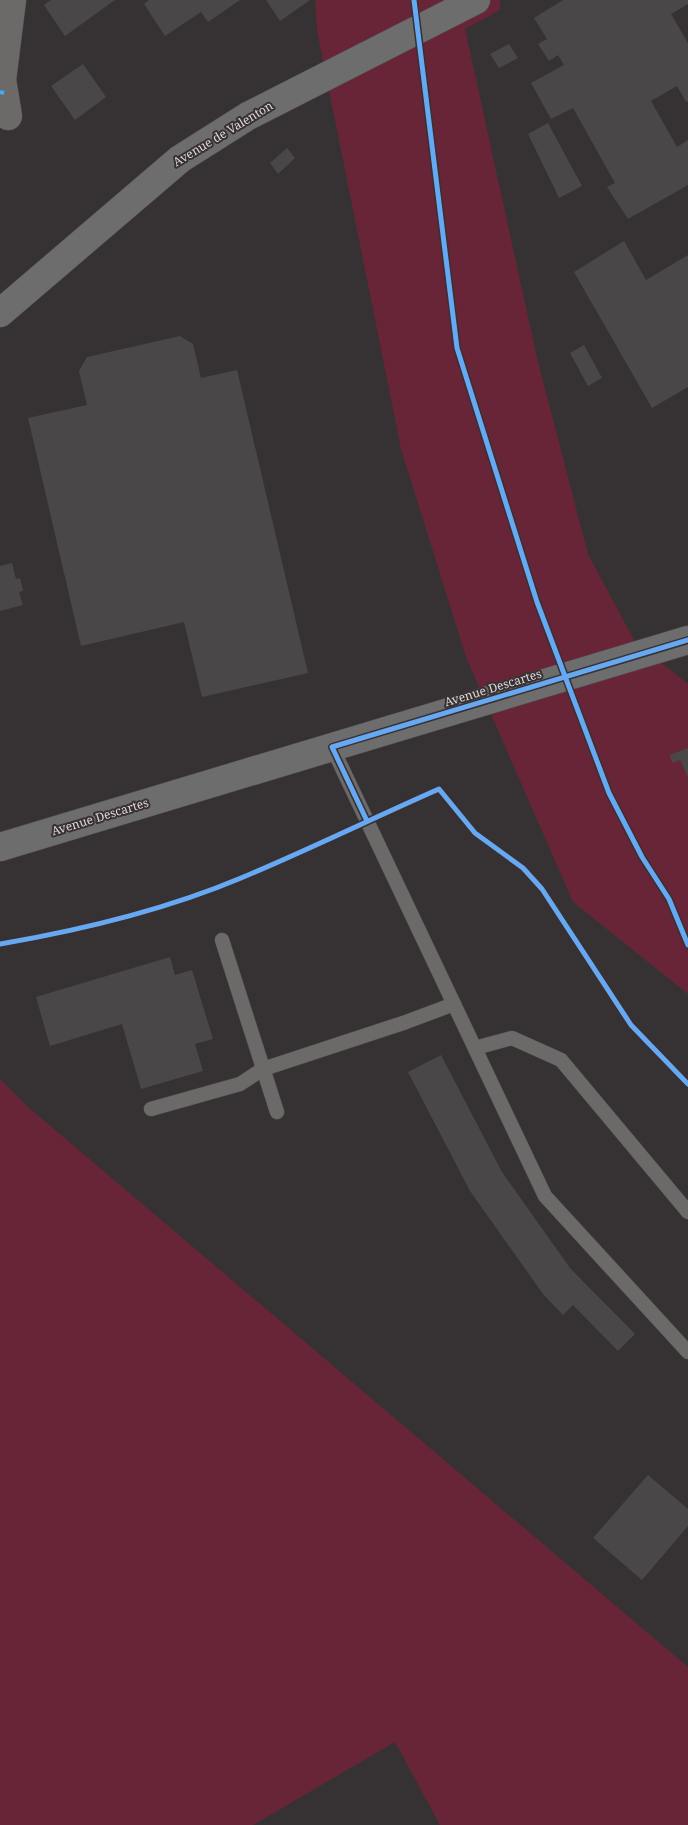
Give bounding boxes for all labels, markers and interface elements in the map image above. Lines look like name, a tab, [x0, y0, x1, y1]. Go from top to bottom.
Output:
street label: Avenue de Valenton	[170, 97, 276, 170]
street label: Avenue Descartes	[442, 665, 544, 710]
street label: Avenue Descartes	[49, 794, 151, 839]

